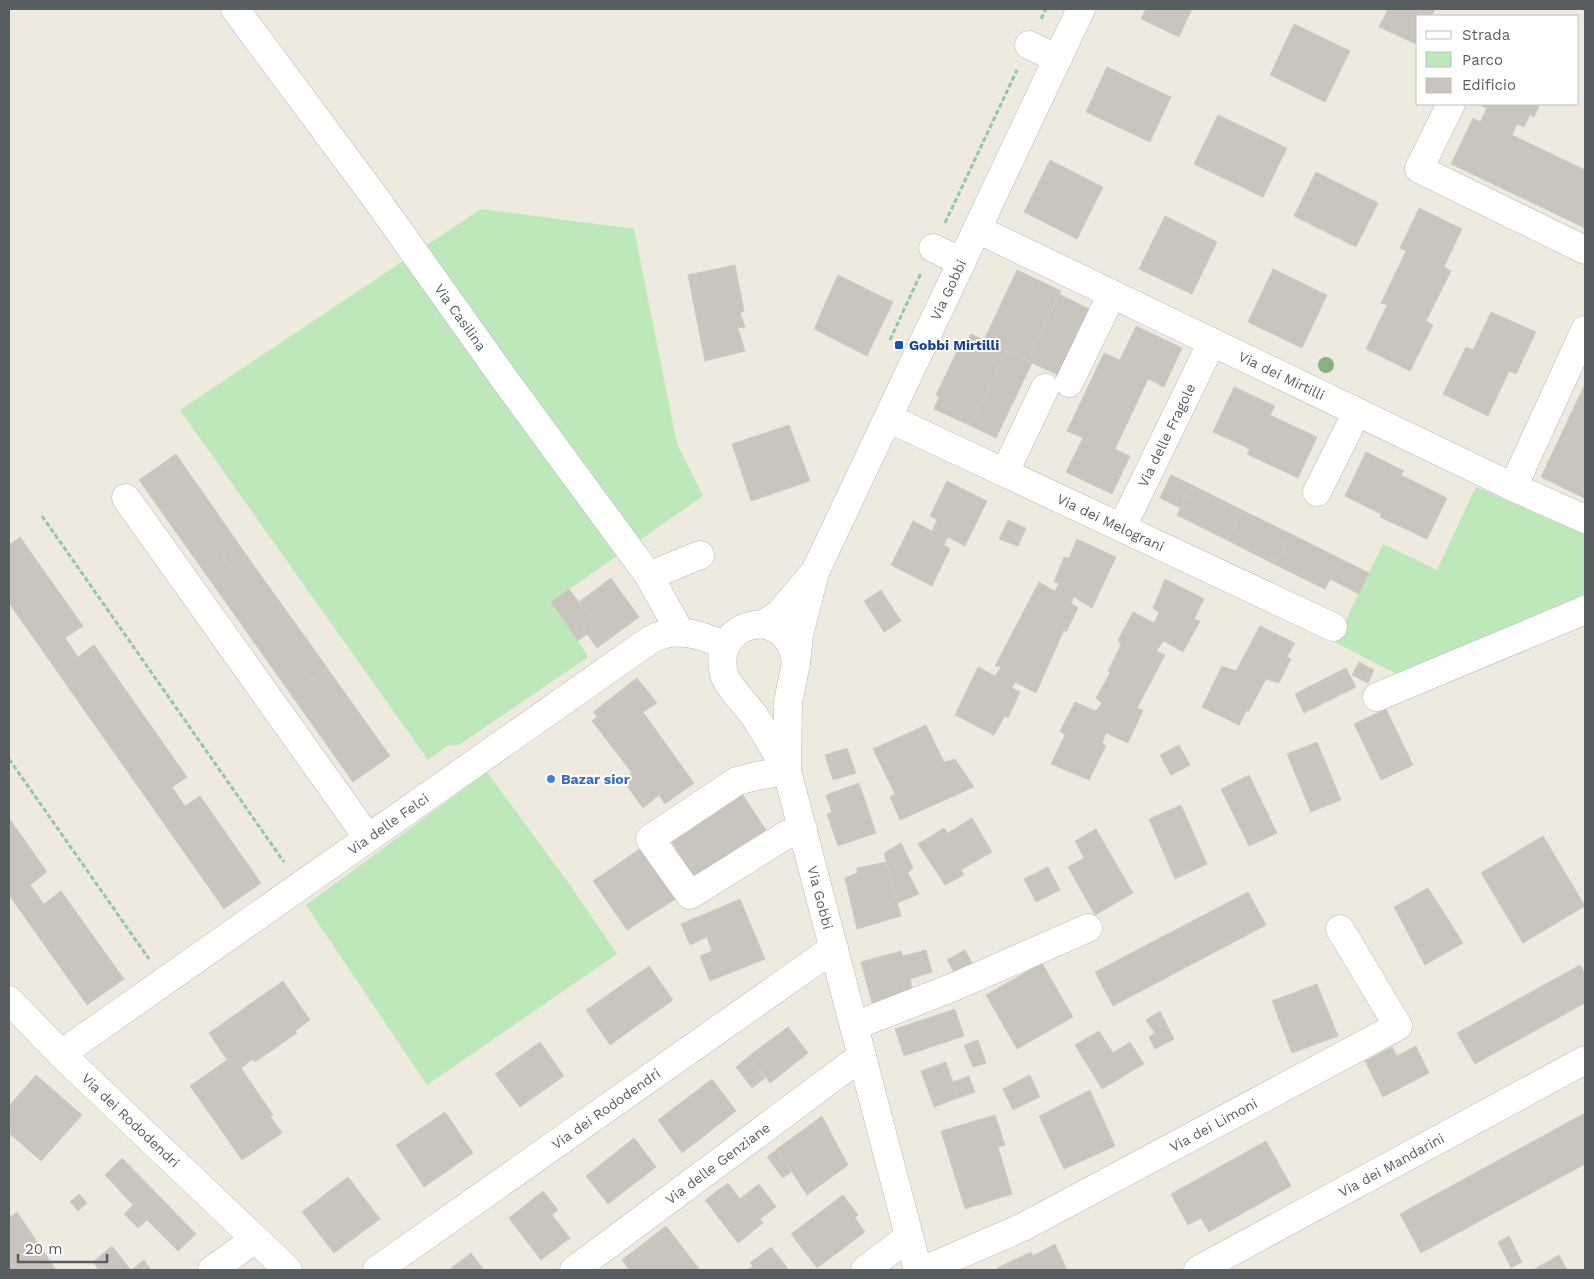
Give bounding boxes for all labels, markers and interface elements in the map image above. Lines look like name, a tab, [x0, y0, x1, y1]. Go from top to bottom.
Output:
legend	[1416, 15, 1579, 105]
text: Strada	[1462, 26, 1511, 44]
text: Parco	[1462, 51, 1503, 69]
text: Edificio	[1462, 76, 1516, 94]
street label: Via Gobbi	[927, 257, 969, 323]
street label: Via Casilina	[431, 281, 490, 354]
place label: Gobbi Mirtilli	[909, 337, 999, 353]
marker: Gobbi Mirtilli	[893, 339, 905, 351]
street label: Via dei Mirtilli	[1236, 348, 1327, 403]
street label: Via delle Fragole	[1135, 381, 1199, 490]
street label: Via dei Melograni	[1055, 491, 1167, 555]
place label: Bazar sior	[561, 771, 630, 787]
marker: Bazar sior	[545, 773, 557, 785]
street label: Via delle Felci	[345, 790, 432, 858]
street label: Via Gobbi	[804, 864, 836, 931]
street label: Via dei Rododendri	[549, 1065, 663, 1152]
street label: Via dei Rododendri	[78, 1070, 183, 1170]
street label: Via dei Limoni	[1167, 1095, 1260, 1155]
street label: Via delle Genziane	[662, 1119, 773, 1207]
street label: Via dei Mandarini	[1336, 1130, 1447, 1200]
scale bar	[18, 1232, 106, 1264]
text: 20 m	[25, 1240, 63, 1258]

